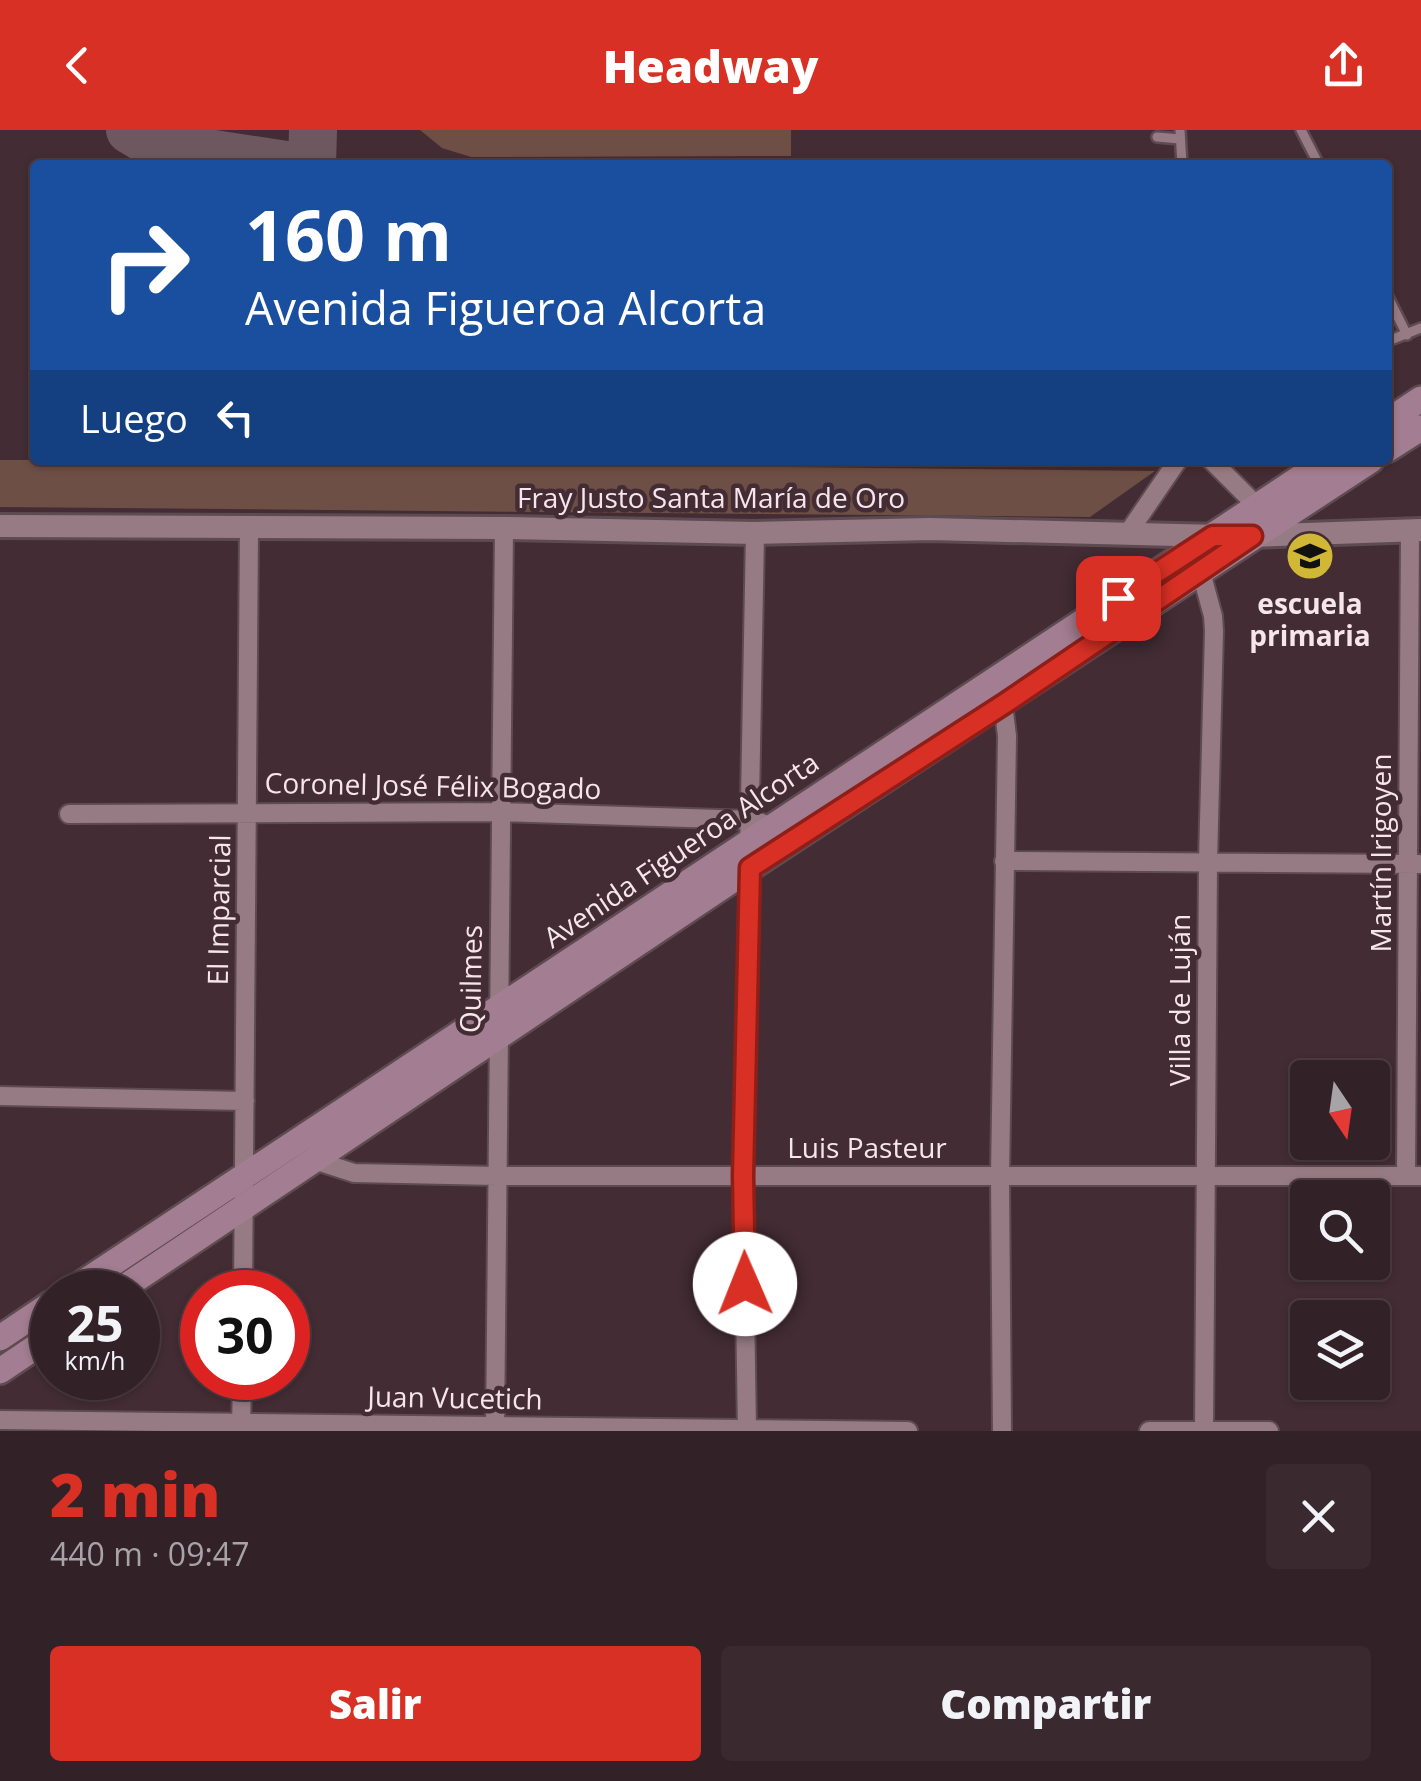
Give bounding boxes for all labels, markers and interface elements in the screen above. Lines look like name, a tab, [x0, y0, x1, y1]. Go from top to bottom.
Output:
text: Headway	[603, 35, 818, 96]
icon: back	[50, 38, 105, 93]
icon: share	[1316, 38, 1371, 93]
text: 160 m	[245, 186, 452, 282]
icon: right	[80, 200, 210, 330]
text: Avenida Figueroa Alcorta	[245, 277, 766, 338]
icon: left	[208, 390, 263, 445]
text: Luego	[80, 392, 188, 444]
street label: Fray Justo Santa María de Oro	[517, 478, 905, 516]
school or university icon: escuela primaria	[1284, 530, 1336, 582]
pin	[1076, 556, 1161, 641]
icon: arrive	[1091, 571, 1146, 626]
place label: escuela primaria	[1249, 584, 1371, 654]
street label: Avenida Figueroa Alcorta	[535, 743, 826, 956]
street label: Martín Irigoyen	[1361, 754, 1399, 952]
street label: Coronel José Félix Bogado	[264, 763, 602, 807]
street label: El Imparcial	[198, 834, 238, 986]
street label: Villa de Luján	[1160, 914, 1198, 1086]
street label: Quilmes	[450, 925, 490, 1033]
north arrow	[1290, 1060, 1390, 1160]
map controls	[1290, 1060, 1390, 1400]
street label: Luis Pasteur	[787, 1128, 947, 1166]
button: search	[1290, 1180, 1390, 1280]
position arrow	[693, 1232, 797, 1336]
speed limit sign: 30	[180, 1270, 310, 1400]
text: 25	[66, 1289, 124, 1357]
button: layers	[1290, 1300, 1390, 1400]
text: km/h	[65, 1343, 125, 1377]
street label: Juan Vucetich	[364, 1376, 543, 1418]
text: 2 min	[50, 1453, 220, 1535]
button: close	[1266, 1464, 1371, 1569]
text: 440 m · 09:47	[50, 1532, 249, 1575]
button: Salir	[50, 1646, 701, 1761]
button: Compartir	[721, 1646, 1371, 1761]

